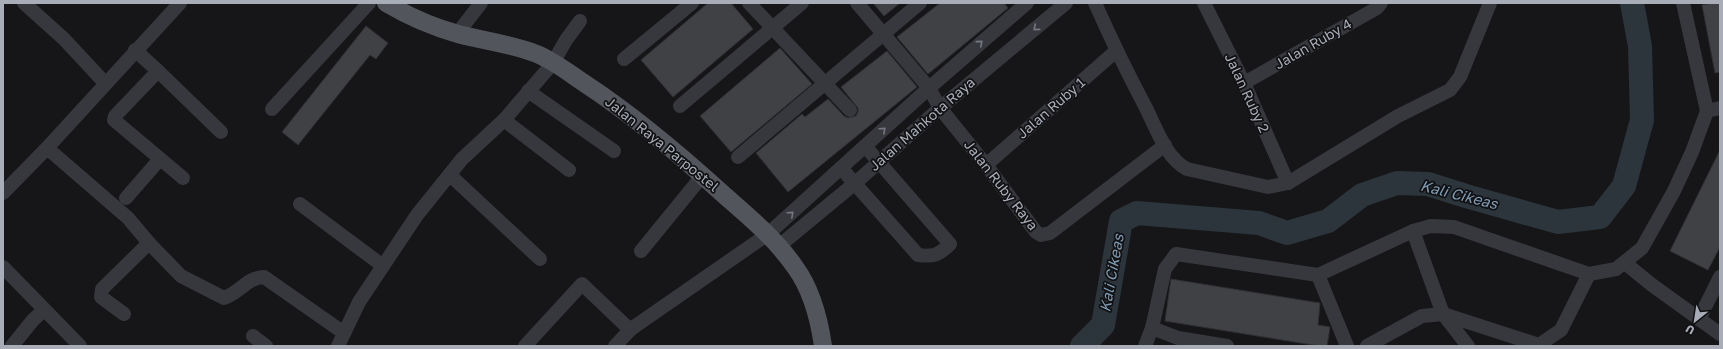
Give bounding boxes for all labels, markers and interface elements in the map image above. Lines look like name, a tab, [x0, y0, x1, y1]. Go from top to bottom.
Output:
street label: Jalan Ruby 4	[1271, 15, 1354, 72]
one-way arrow	[1034, 23, 1041, 30]
one-way arrow	[976, 41, 983, 48]
street label: Jalan Ruby 2	[1222, 50, 1273, 135]
street label: Jalan Mahkota Raya	[865, 73, 978, 174]
street label: Jalan Ruby 1	[1013, 73, 1088, 142]
street label: Jalan Raya Parpostel	[602, 93, 722, 195]
one-way arrow	[878, 127, 886, 134]
street label: Jalan Ruby Raya	[961, 136, 1042, 233]
water label: Kali Cikeas	[1419, 176, 1501, 213]
one-way arrow	[786, 211, 793, 218]
water label: Kali Cikeas	[1095, 231, 1127, 313]
north arrow	[1675, 301, 1715, 341]
text: U	[1683, 322, 1696, 338]

